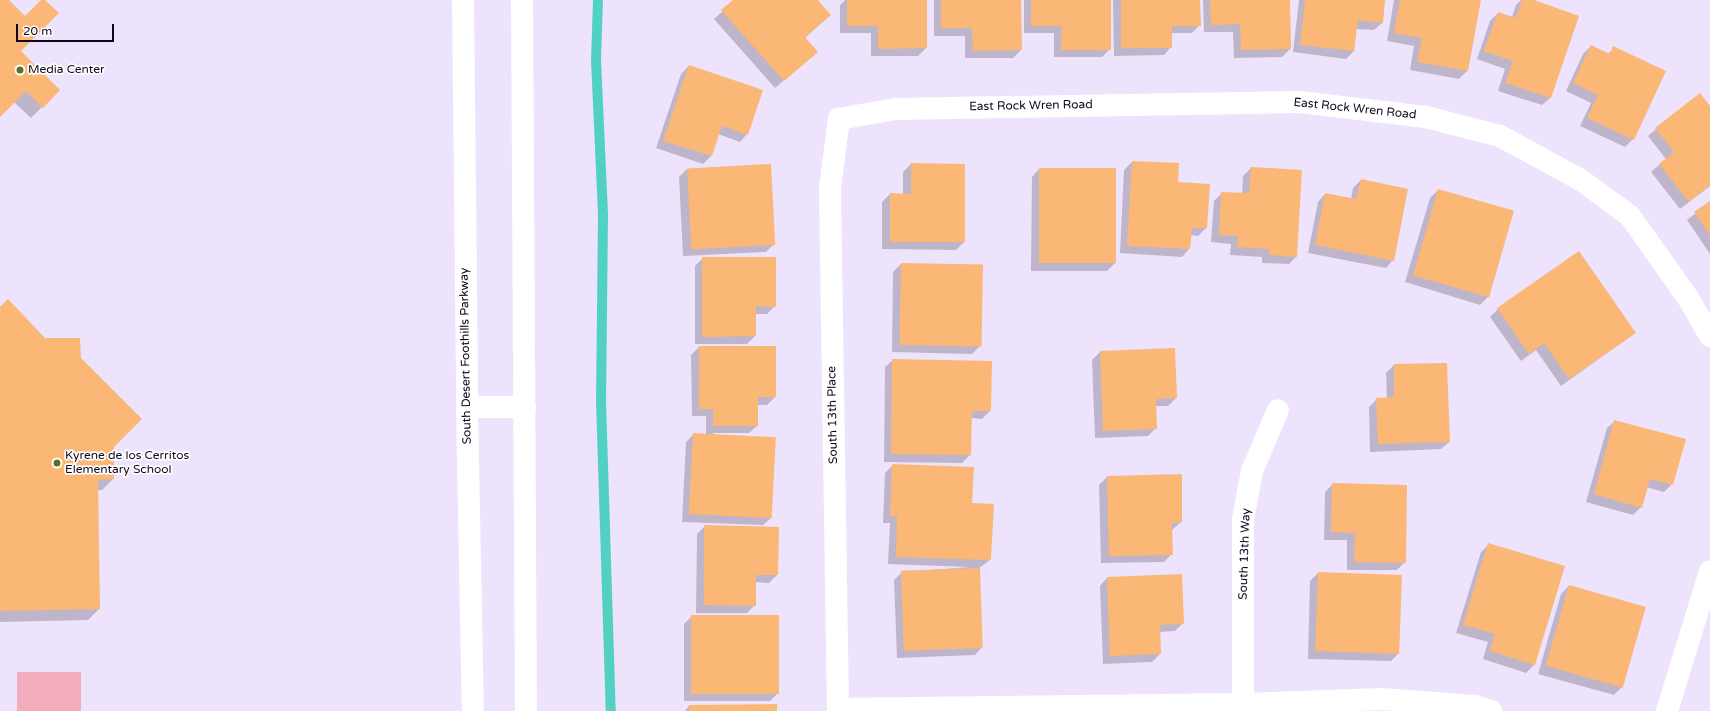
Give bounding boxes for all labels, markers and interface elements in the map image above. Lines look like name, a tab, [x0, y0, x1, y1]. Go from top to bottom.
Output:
scale bar	[18, 16, 116, 42]
text: 20 m	[23, 24, 52, 38]
place label: Media Center	[28, 63, 105, 77]
marker: Media Center	[15, 65, 25, 75]
street label: East Rock Wren Road	[1293, 95, 1417, 123]
street label: East Rock Wren Road	[969, 98, 1093, 114]
street label: South Desert Foothills Parkway	[457, 268, 475, 444]
street label: South 13th Place	[825, 366, 841, 464]
place label: Kyrene de los Cerritos Elementary School	[65, 449, 189, 477]
marker: Kyrene de los Cerritos Elementary School	[52, 458, 62, 468]
street label: South 13th Way	[1236, 508, 1254, 600]

